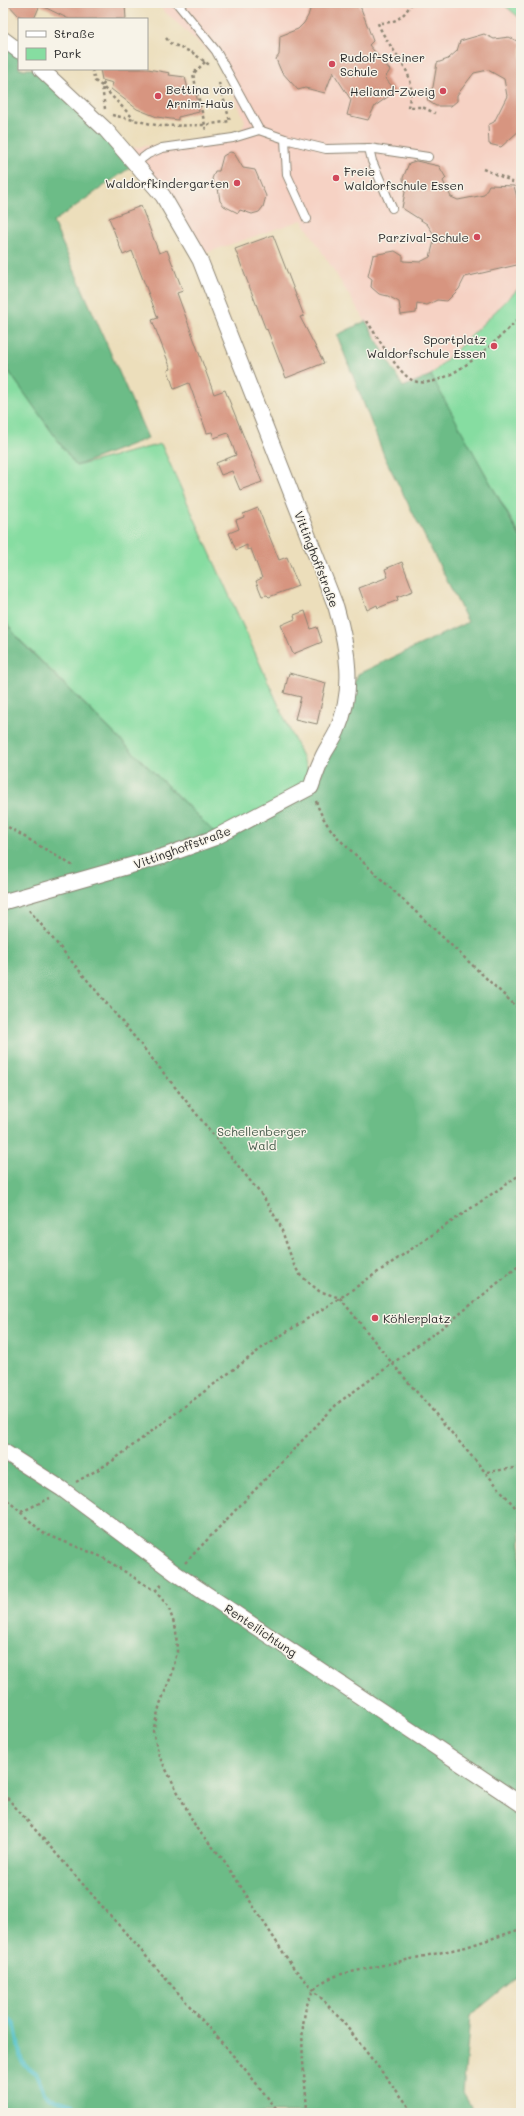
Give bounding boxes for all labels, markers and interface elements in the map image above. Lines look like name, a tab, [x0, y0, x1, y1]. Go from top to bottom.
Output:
legend	[18, 18, 148, 70]
text: Straße	[54, 25, 95, 41]
text: Park	[54, 45, 81, 61]
place label: Rudolf-Steiner Schule	[340, 49, 425, 79]
marker: Rudolf-Steiner Schule	[327, 59, 337, 69]
place label: Bettina von Arnim-Haus	[166, 81, 234, 111]
place label: Heliand-Zweig	[350, 83, 435, 99]
marker: Heliand-Zweig	[438, 86, 448, 96]
marker: Bettina von Arnim-Haus	[153, 91, 163, 101]
place label: Freie Waldorfschule Essen	[344, 163, 464, 193]
marker: Freie Waldorfschule Essen	[331, 173, 341, 183]
place label: Waldorfkindergarten	[105, 175, 229, 191]
marker: Waldorfkindergarten	[232, 178, 242, 188]
place label: Parzival-Schule	[378, 229, 469, 245]
marker: Parzival-Schule	[472, 232, 482, 242]
place label: Sportplatz Waldorfschule Essen	[366, 331, 486, 361]
marker: Sportplatz Waldorfschule Essen	[489, 341, 499, 351]
street label: Vittinghoffstraße	[291, 508, 343, 610]
street label: Vittinghoffstraße	[131, 822, 233, 872]
park label: Schellenberger Wald	[217, 1123, 307, 1153]
place label: Köhlerplatz	[383, 1310, 451, 1326]
marker: Köhlerplatz	[370, 1313, 380, 1323]
street label: Renteilichtung	[222, 1600, 300, 1660]

